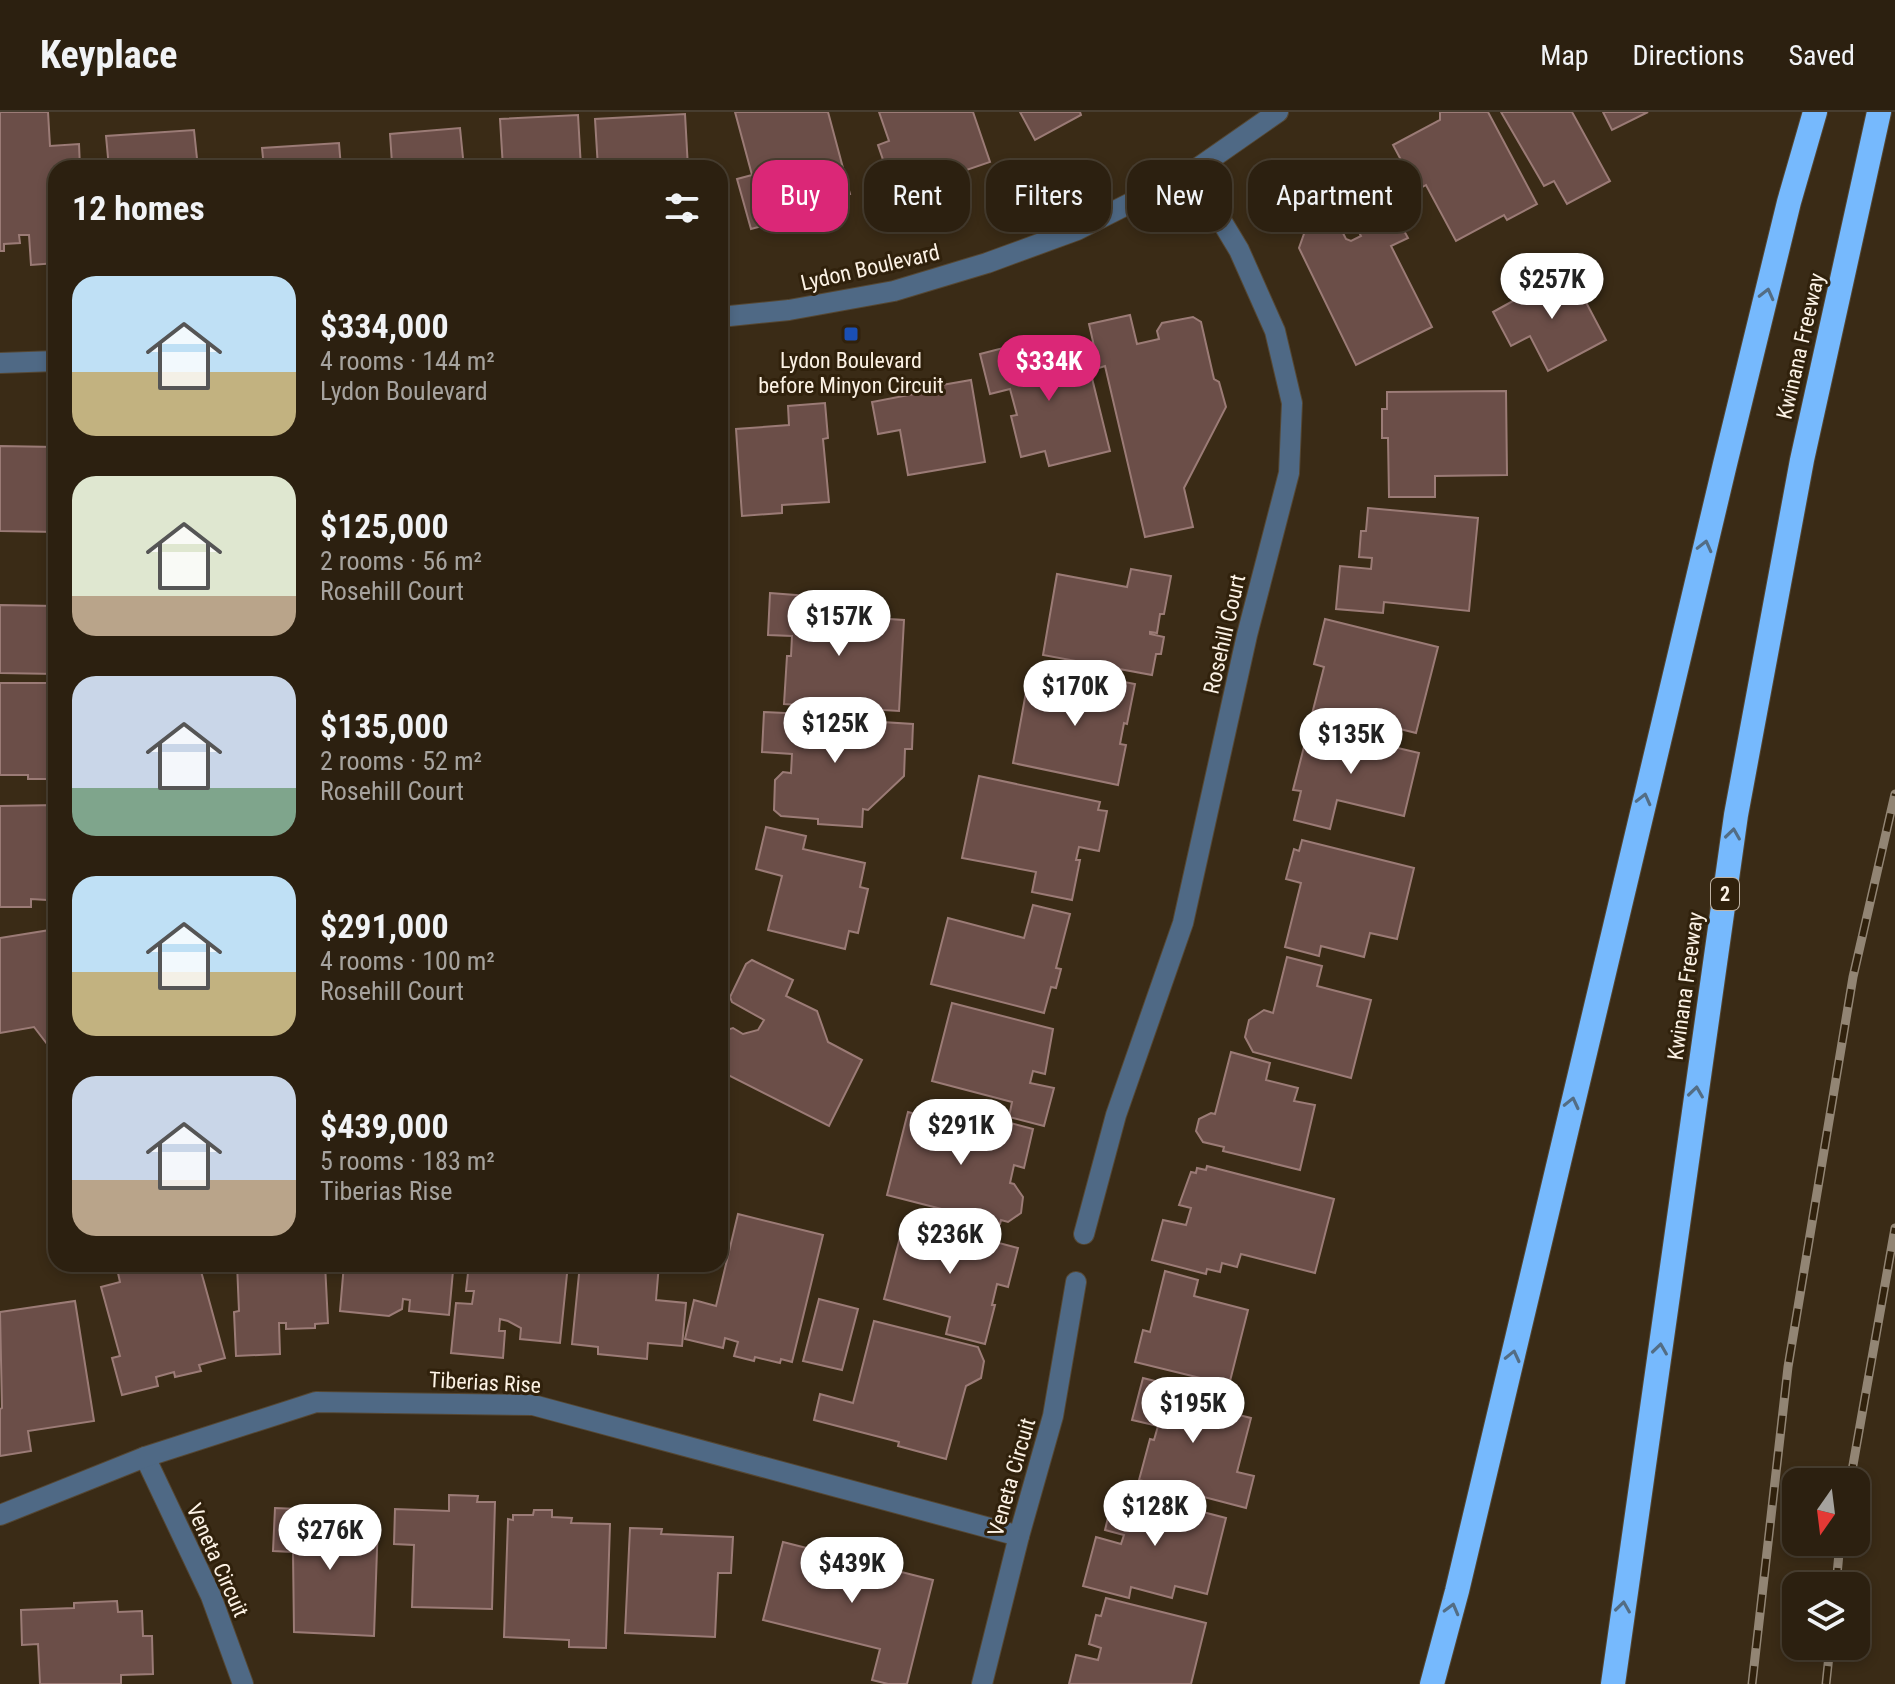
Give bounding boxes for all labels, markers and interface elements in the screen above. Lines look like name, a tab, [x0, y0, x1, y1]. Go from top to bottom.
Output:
text: Keyplace	[40, 33, 177, 77]
text: Map	[1540, 39, 1589, 72]
text: Directions	[1633, 39, 1744, 72]
text: Saved	[1788, 39, 1855, 72]
chip: Buy	[752, 160, 848, 232]
chip: Rent	[864, 160, 970, 232]
chip: Filters	[986, 160, 1111, 232]
chip: New	[1127, 160, 1232, 232]
chip: Apartment	[1248, 160, 1421, 232]
icon: filters	[660, 186, 704, 230]
text: 12 homes	[72, 188, 205, 228]
street label: Lydon Boulevard	[798, 239, 942, 296]
pin: $257K	[1496, 253, 1608, 321]
text: $257K	[1519, 264, 1585, 294]
street label: Kwinana Freeway	[1772, 271, 1829, 422]
one-way arrow	[1757, 287, 1774, 301]
text: $334,000	[320, 306, 449, 346]
icon: home	[136, 308, 232, 404]
marker: Lydon Boulevard before Minyon Circuit	[842, 325, 860, 343]
pin: $334K	[993, 335, 1105, 403]
text: 4 rooms · 144 m²	[320, 346, 495, 376]
text: $334K	[1016, 346, 1082, 376]
place label: Lydon Boulevard before Minyon Circuit	[758, 348, 944, 398]
text: Lydon Boulevard	[320, 376, 488, 406]
text: $125,000	[320, 506, 449, 546]
icon: home	[136, 508, 232, 604]
one-way arrow	[1696, 540, 1713, 554]
text: 2 rooms · 56 m²	[320, 546, 482, 576]
street label: Rosehill Court	[1199, 572, 1250, 696]
text: Rosehill Court	[320, 576, 464, 606]
pin: $157K	[783, 590, 895, 658]
text: $157K	[806, 601, 872, 631]
pin: $170K	[1019, 660, 1131, 728]
text: $170K	[1042, 671, 1108, 701]
pin: $125K	[779, 697, 891, 765]
text: $135,000	[320, 706, 449, 746]
icon: home	[136, 708, 232, 804]
text: $125K	[802, 708, 868, 738]
pin: $135K	[1295, 708, 1407, 776]
text: $135K	[1318, 719, 1384, 749]
text: 2 rooms · 52 m²	[320, 746, 482, 776]
text: Rosehill Court	[320, 776, 464, 806]
one-way arrow	[1635, 793, 1652, 806]
one-way arrow	[1724, 828, 1741, 841]
road number: 2	[1711, 878, 1739, 910]
text: $291,000	[320, 906, 449, 946]
icon: home	[136, 908, 232, 1004]
street label: Kwinana Freeway	[1663, 910, 1708, 1062]
text: 4 rooms · 100 m²	[320, 946, 495, 976]
text: Rosehill Court	[320, 976, 464, 1006]
one-way arrow	[1688, 1085, 1705, 1098]
one-way arrow	[1563, 1096, 1580, 1110]
pin: $291K	[905, 1099, 1017, 1167]
text: $439,000	[320, 1106, 449, 1146]
icon: home	[136, 1108, 232, 1204]
text: $291K	[928, 1110, 994, 1140]
text: 5 rooms · 183 m²	[320, 1146, 495, 1176]
text: Tiberias Rise	[320, 1176, 453, 1206]
pin: $236K	[894, 1208, 1006, 1276]
text: $236K	[917, 1219, 983, 1249]
one-way arrow	[1651, 1342, 1668, 1356]
one-way arrow	[1503, 1349, 1520, 1363]
street label: Tiberias Rise	[428, 1367, 542, 1398]
pin: $195K	[1137, 1377, 1249, 1445]
text: $195K	[1160, 1388, 1226, 1418]
street label: Veneta Circuit	[983, 1415, 1040, 1539]
north arrow	[1782, 1468, 1870, 1556]
map controls	[1782, 1468, 1870, 1660]
pin: $128K	[1099, 1480, 1211, 1548]
text: $128K	[1122, 1491, 1188, 1521]
street label: Veneta Circuit	[181, 1500, 254, 1621]
pin: $276K	[274, 1504, 386, 1572]
text: $276K	[297, 1515, 363, 1545]
pin: $439K	[796, 1537, 908, 1605]
text: $439K	[819, 1548, 885, 1578]
button: layers	[1782, 1572, 1870, 1660]
one-way arrow	[1614, 1600, 1631, 1614]
one-way arrow	[1443, 1602, 1460, 1616]

